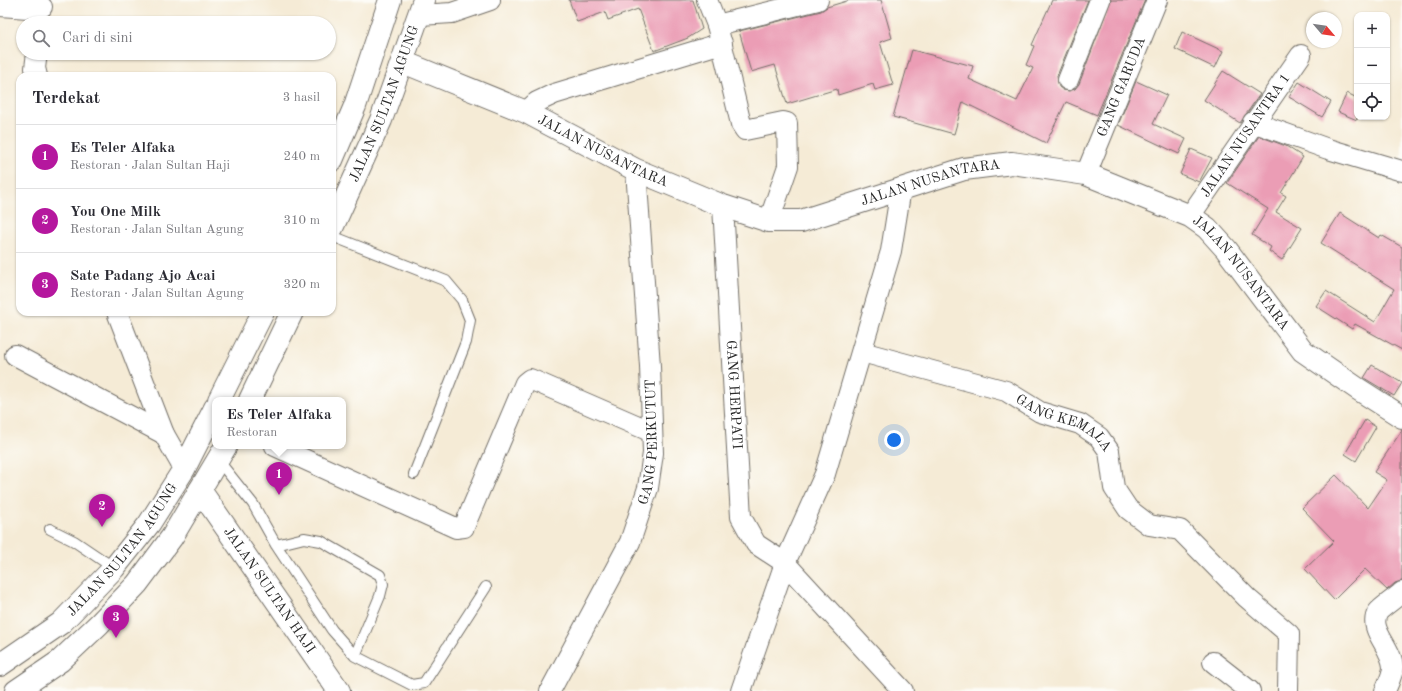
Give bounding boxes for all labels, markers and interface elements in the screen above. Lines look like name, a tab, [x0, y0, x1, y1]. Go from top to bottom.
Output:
north arrow	[1306, 12, 1342, 48]
map controls	[1354, 12, 1390, 120]
button: +	[1354, 12, 1390, 48]
search box	[16, 16, 336, 60]
street label: JALAN SULTAN AGUNG	[347, 24, 421, 184]
icon: search	[30, 27, 52, 49]
text: Cari di sini	[62, 31, 133, 46]
street label: GANG GARUDA	[1095, 35, 1148, 139]
button: −	[1354, 48, 1390, 84]
street label: JALAN NUSANTRA 1	[1198, 71, 1293, 200]
button: locate	[1354, 84, 1390, 120]
text: Terdekat	[32, 90, 100, 107]
text: 3 hasil	[283, 91, 320, 104]
street label: JALAN NUSANTARA	[535, 112, 670, 190]
text: Es Teler Alfaka	[70, 141, 175, 156]
text: 1	[41, 150, 49, 163]
text: 240 m	[283, 150, 320, 163]
street label: JALAN NUSANTARA	[859, 158, 1001, 208]
text: Restoran · Jalan Sultan Haji	[70, 159, 230, 172]
text: You One Milk	[70, 205, 161, 220]
street label: JALAN NUSANTARA	[1190, 213, 1292, 333]
text: 2	[41, 214, 49, 227]
text: 310 m	[283, 214, 320, 227]
text: Restoran · Jalan Sultan Agung	[70, 223, 244, 236]
text: Sate Padang Ajo Acai	[70, 269, 215, 284]
text: 3	[41, 278, 49, 291]
text: 320 m	[283, 278, 320, 291]
text: Restoran · Jalan Sultan Agung	[70, 287, 244, 300]
street label: GANG HERPATI	[724, 340, 744, 450]
street label: GANG PERKUTUT	[636, 379, 660, 507]
street label: GANG KEMALA	[1013, 392, 1114, 454]
popup	[212, 397, 346, 449]
text: Es Teler Alfaka	[226, 408, 332, 423]
text: Restoran	[226, 426, 277, 439]
your location	[884, 430, 904, 450]
pin: 1	[266, 462, 292, 495]
street label: JALAN SULTAN AGUNG	[65, 481, 180, 619]
pin: 2	[89, 494, 115, 527]
street label: JALAN SULTAN HAJI	[221, 525, 318, 656]
pin: 3	[103, 605, 129, 638]

